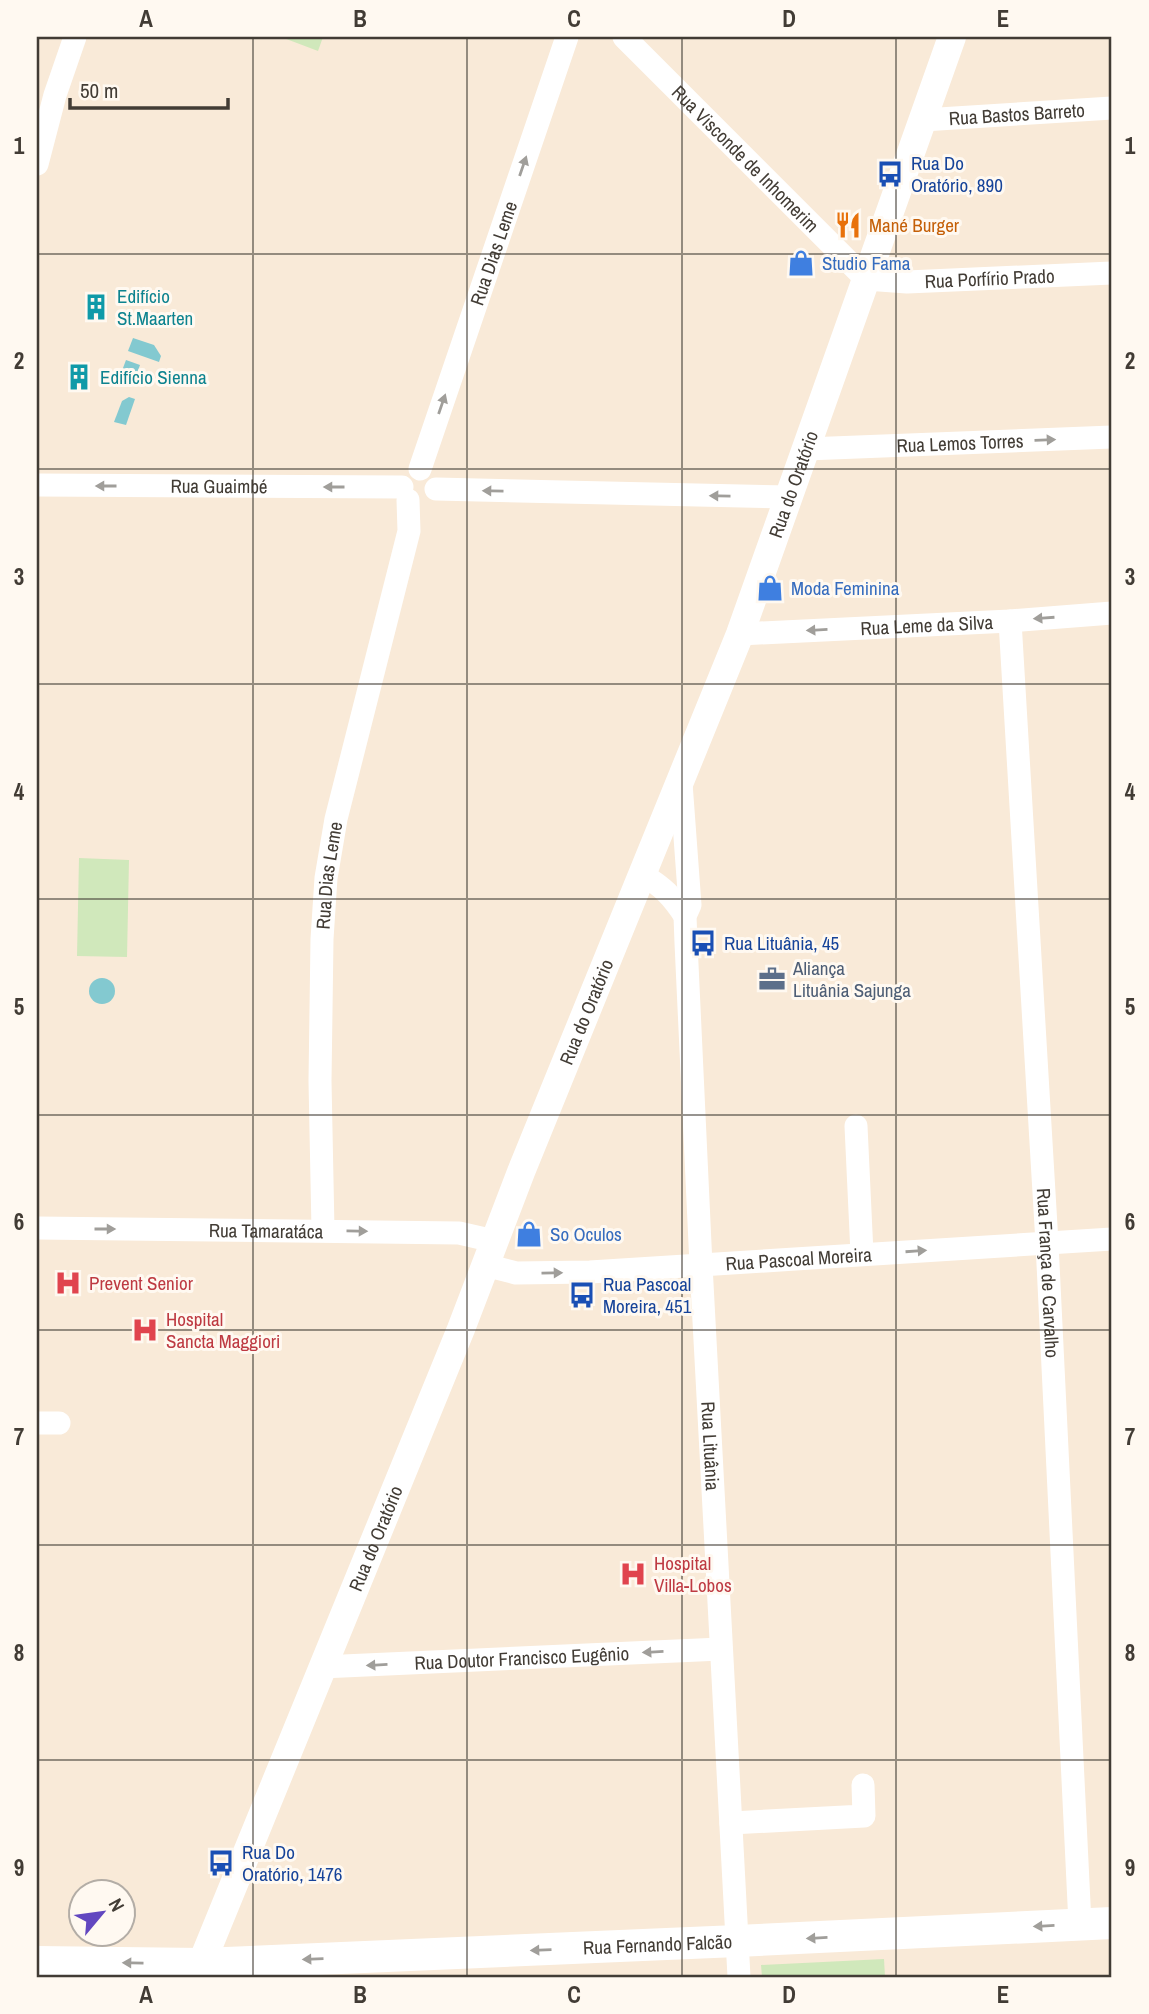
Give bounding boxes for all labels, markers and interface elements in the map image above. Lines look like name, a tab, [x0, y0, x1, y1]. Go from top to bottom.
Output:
text: A	[139, 3, 153, 34]
text: B	[353, 3, 367, 34]
text: C	[567, 3, 581, 34]
text: D	[782, 3, 796, 34]
text: E	[997, 3, 1009, 34]
scale bar	[70, 66, 228, 110]
text: 50 m	[80, 76, 118, 105]
street label: Rua Visconde de Inhomerim	[666, 79, 825, 238]
street label: Rua Bastos Barreto	[948, 97, 1086, 131]
text: 1	[14, 130, 25, 161]
text: 1	[1125, 130, 1136, 161]
place label: Rua Do Oratório, 890	[911, 150, 1003, 198]
one-way arrow	[518, 155, 529, 176]
bus stop icon: Rua Do Oratório, 890	[875, 159, 905, 189]
street label: Rua Dias Leme	[464, 198, 523, 309]
restaurant icon: Mané Burger	[833, 210, 863, 240]
place label: Mané Burger	[869, 212, 960, 238]
shop icon: Studio Fama	[786, 248, 816, 278]
place label: Studio Fama	[822, 250, 911, 276]
street label: Rua Porfírio Prado	[924, 263, 1055, 294]
place label: Edifício St.Maarten	[117, 283, 193, 331]
building icon: Edifício St.Maarten	[81, 292, 111, 322]
text: 2	[14, 345, 24, 376]
text: 2	[1125, 345, 1135, 376]
building icon: Edifício Sienna	[64, 362, 94, 392]
place label: Edifício Sienna	[100, 364, 207, 390]
one-way arrow	[437, 394, 448, 415]
street label: Rua do Oratório	[762, 427, 824, 541]
street label: Rua Lemos Torres	[896, 427, 1024, 458]
one-way arrow	[1035, 435, 1057, 446]
street label: Rua Guaimbé	[170, 473, 268, 499]
one-way arrow	[95, 480, 117, 491]
one-way arrow	[322, 481, 344, 493]
one-way arrow	[482, 485, 504, 496]
one-way arrow	[709, 490, 731, 501]
text: 3	[14, 561, 24, 592]
text: 3	[1125, 561, 1135, 592]
shop icon: Moda Feminina	[755, 573, 785, 603]
place label: Moda Feminina	[791, 575, 900, 601]
street label: Rua Leme da Silva	[860, 609, 994, 641]
one-way arrow	[1033, 613, 1055, 624]
one-way arrow	[806, 624, 828, 635]
text: 4	[14, 776, 25, 807]
text: 4	[1125, 776, 1136, 807]
street label: Rua Dias Leme	[310, 820, 348, 930]
bus stop icon: Rua Lituânia, 45	[688, 928, 718, 958]
place label: Rua Lituânia, 45	[724, 930, 840, 956]
street label: Rua do Oratório	[553, 955, 619, 1069]
place label: Aliança Lituânia Sajunga	[792, 955, 911, 1003]
office icon: Aliança Lituânia Sajunga	[757, 964, 787, 994]
text: 5	[14, 991, 24, 1022]
text: 5	[1125, 991, 1135, 1022]
street label: Rua França de Carvalho	[1031, 1187, 1066, 1358]
text: 6	[14, 1206, 24, 1237]
text: 6	[1125, 1206, 1135, 1237]
street label: Rua Tamaratáca	[209, 1217, 324, 1244]
shop icon: So Oculos	[514, 1219, 544, 1249]
place label: So Oculos	[550, 1221, 622, 1247]
one-way arrow	[94, 1223, 116, 1235]
one-way arrow	[346, 1226, 368, 1237]
street label: Rua Pascoal Moreira	[725, 1241, 873, 1276]
one-way arrow	[905, 1245, 927, 1256]
one-way arrow	[541, 1267, 563, 1279]
hospital icon: Prevent Senior	[53, 1268, 83, 1298]
place label: Prevent Senior	[89, 1270, 194, 1296]
place label: Rua Pascoal Moreira, 451	[603, 1271, 692, 1319]
bus stop icon: Rua Pascoal Moreira, 451	[567, 1280, 597, 1310]
place label: Hospital Sancta Maggiori	[166, 1306, 280, 1354]
hospital icon: Hospital Sancta Maggiori	[130, 1315, 160, 1345]
street label: Rua Lituânia	[695, 1401, 726, 1492]
text: 7	[14, 1421, 24, 1452]
text: 7	[1125, 1421, 1135, 1452]
street label: Rua do Oratório	[342, 1482, 409, 1595]
place label: Hospital Villa-Lobos	[654, 1550, 732, 1598]
hospital icon: Hospital Villa-Lobos	[618, 1559, 648, 1589]
text: 8	[14, 1637, 24, 1668]
text: 8	[1125, 1637, 1135, 1668]
street label: Rua Doutor Francisco Eugênio	[414, 1640, 630, 1676]
one-way arrow	[642, 1647, 664, 1658]
one-way arrow	[366, 1659, 388, 1670]
place label: Rua Do Oratório, 1476	[242, 1839, 342, 1887]
bus stop icon: Rua Do Oratório, 1476	[206, 1848, 236, 1878]
text: 9	[14, 1852, 24, 1883]
text: 9	[1125, 1852, 1135, 1883]
north arrow	[66, 1878, 136, 1948]
text: N	[103, 1894, 131, 1916]
one-way arrow	[1033, 1921, 1055, 1932]
street label: Rua Fernando Falcão	[582, 1928, 733, 1961]
one-way arrow	[806, 1932, 828, 1943]
one-way arrow	[529, 1944, 551, 1955]
one-way arrow	[302, 1954, 324, 1965]
one-way arrow	[122, 1957, 144, 1969]
text: A	[139, 1979, 153, 2010]
text: B	[353, 1979, 367, 2010]
text: C	[567, 1979, 581, 2010]
text: D	[782, 1979, 796, 2010]
text: E	[997, 1979, 1009, 2010]

